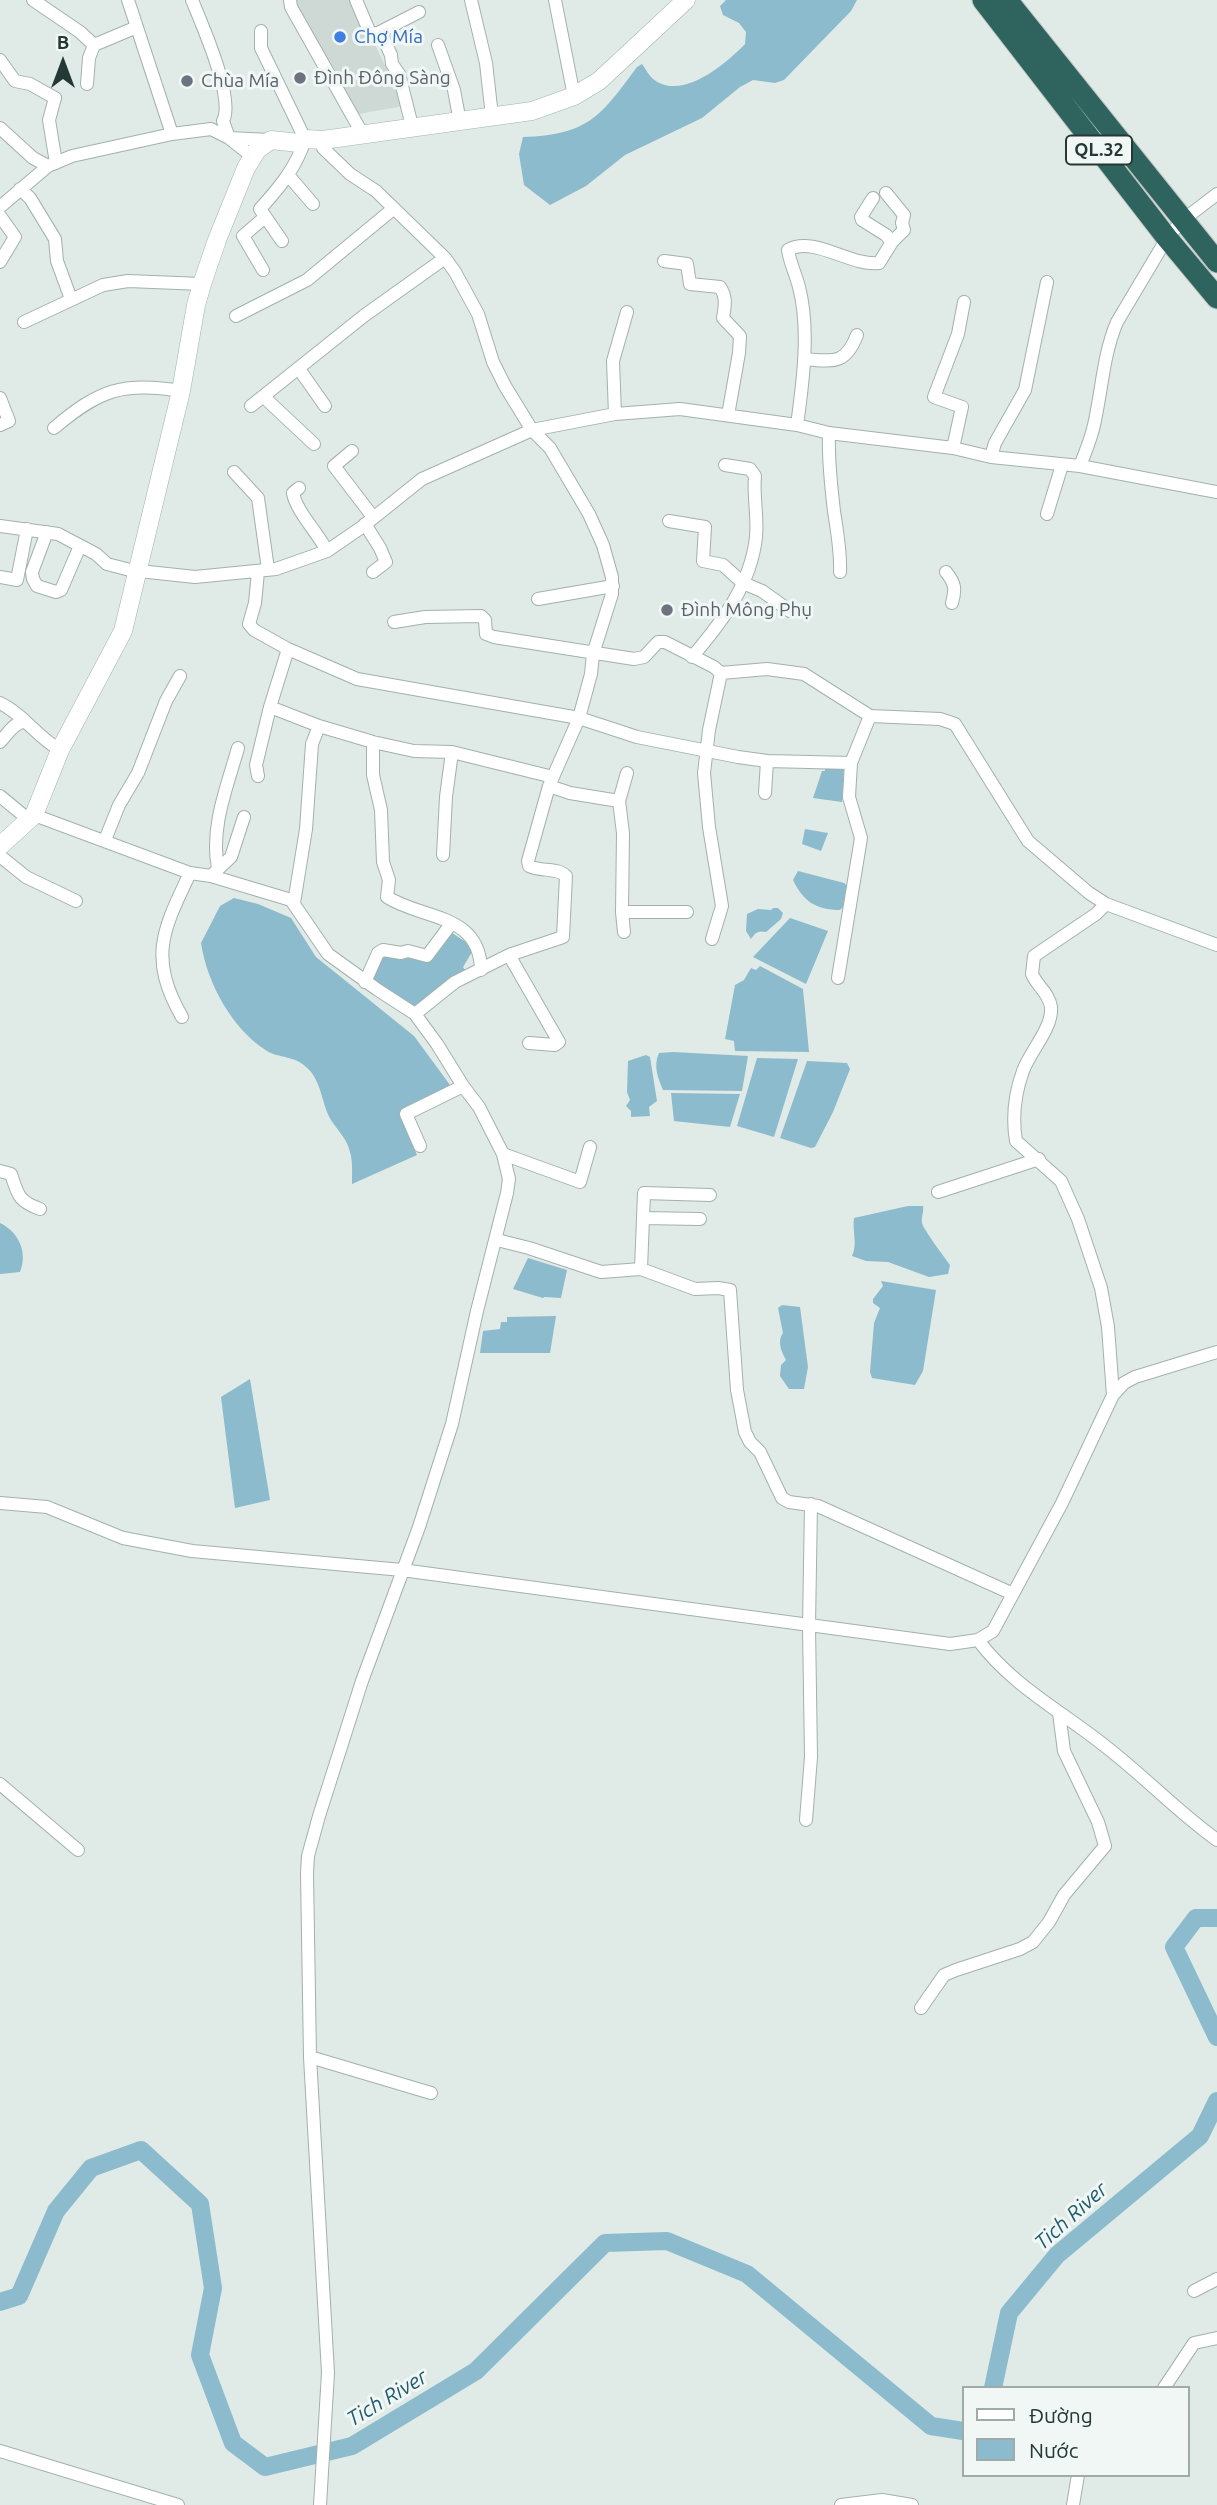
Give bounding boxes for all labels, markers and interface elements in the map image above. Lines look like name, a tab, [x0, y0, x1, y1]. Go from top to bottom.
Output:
place label: Chợ Mía	[354, 26, 423, 48]
north arrow	[28, 28, 98, 98]
marker: Chợ Mía	[332, 29, 348, 45]
text: B	[57, 31, 69, 53]
place label: Đình Đông Sàng	[314, 67, 451, 89]
place label: Chùa Mía	[201, 70, 279, 92]
marker: Đình Đông Sàng	[292, 70, 308, 86]
marker: Chùa Mía	[179, 73, 195, 89]
road number: QL.32	[1066, 135, 1132, 164]
place label: Đình Mông Phụ	[681, 599, 812, 621]
marker: Đình Mông Phụ	[659, 602, 675, 618]
water label: Tich River	[1029, 2177, 1113, 2255]
water label: Tich River	[342, 2364, 432, 2432]
legend	[962, 2386, 1189, 2477]
text: Đường	[1029, 2403, 1093, 2427]
text: Nước	[1029, 2438, 1079, 2462]

